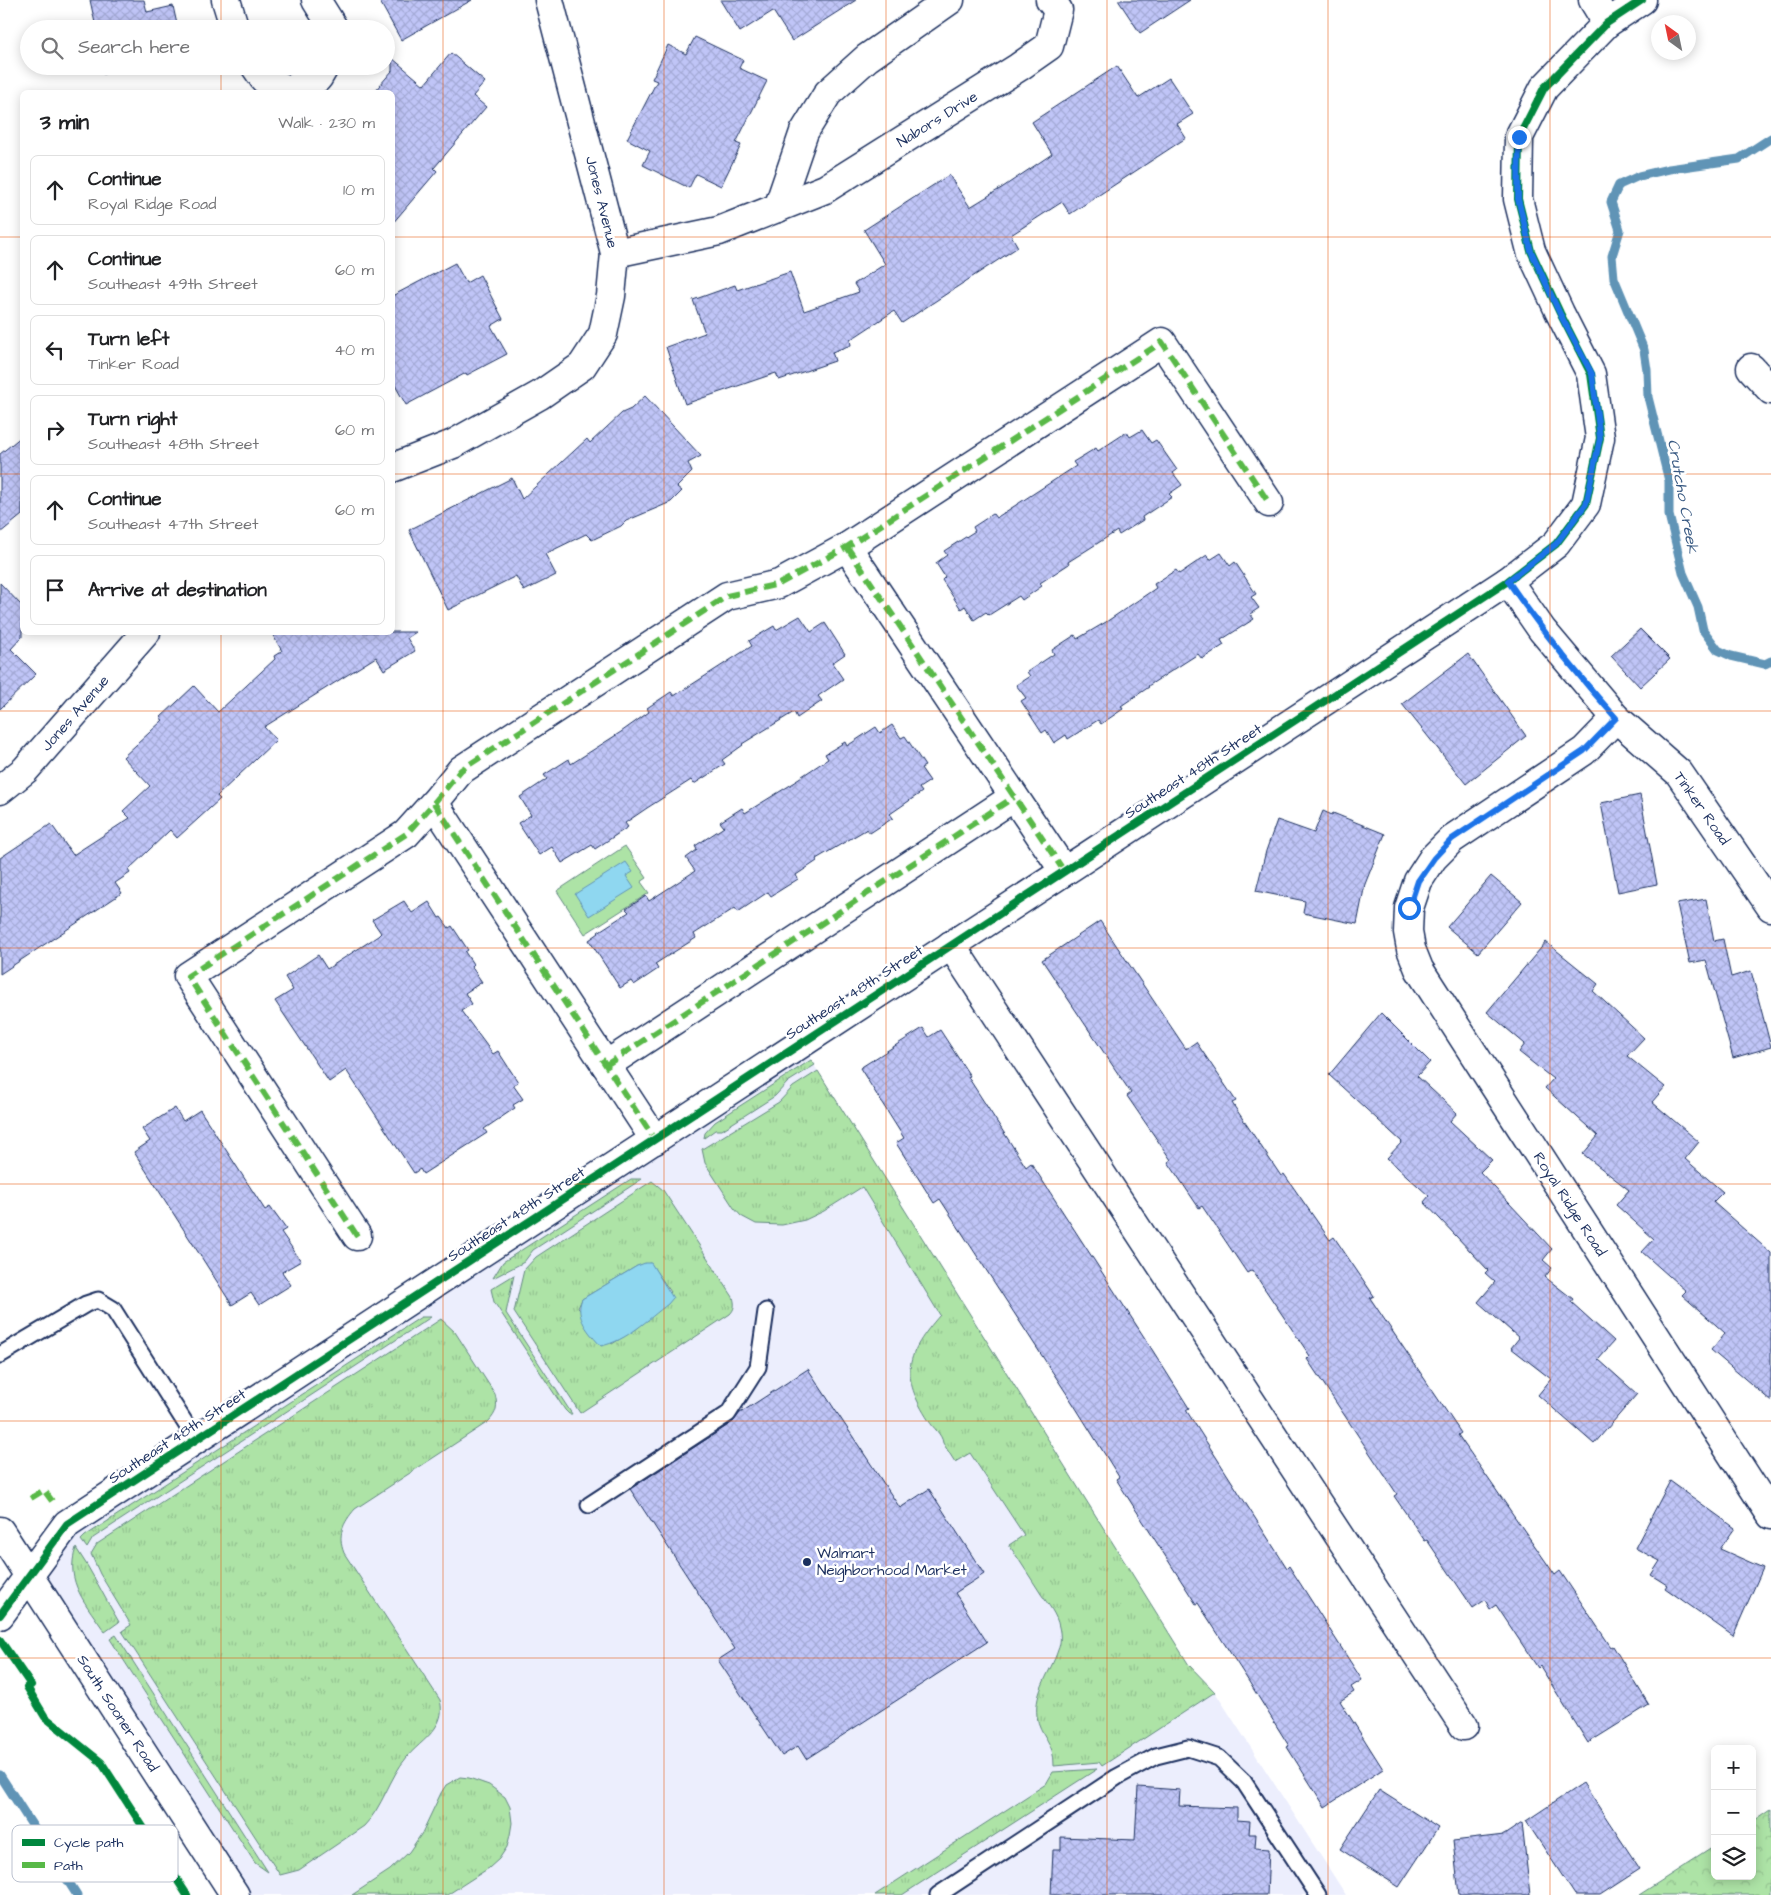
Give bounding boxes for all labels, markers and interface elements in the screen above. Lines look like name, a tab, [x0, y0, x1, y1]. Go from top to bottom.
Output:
north arrow	[1651, 15, 1696, 60]
search box	[20, 20, 395, 75]
icon: search	[38, 34, 66, 62]
text: Search here	[78, 34, 190, 61]
street label: Nabors Drive	[893, 86, 982, 153]
text: 3 min	[40, 108, 89, 137]
text: Walk · 230 m	[278, 112, 375, 134]
route end	[1508, 126, 1531, 149]
street label: Jones Avenue	[580, 154, 623, 250]
text: Continue	[88, 166, 162, 193]
icon: ahead	[41, 176, 69, 204]
text: 10 m	[343, 179, 374, 201]
text: Royal Ridge Road	[88, 193, 216, 215]
text: Continue	[88, 246, 162, 273]
icon: ahead	[41, 256, 69, 284]
text: 60 m	[335, 259, 374, 281]
text: Southeast 49th Street	[88, 273, 258, 295]
text: Turn left	[88, 326, 169, 353]
icon: left	[41, 336, 69, 364]
text: 40 m	[334, 339, 374, 361]
text: Tinker Road	[88, 353, 179, 375]
text: Turn right	[88, 406, 177, 433]
icon: right	[41, 416, 69, 444]
text: 60 m	[335, 419, 374, 441]
text: Southeast 48th Street	[88, 433, 259, 455]
water label: Crutcho Creek	[1662, 437, 1704, 556]
text: Continue	[88, 486, 162, 513]
icon: ahead	[41, 496, 69, 524]
text: 60 m	[335, 499, 374, 521]
text: Southeast 47th Street	[88, 513, 258, 535]
icon: arrive	[41, 576, 69, 604]
text: Arrive at destination	[88, 577, 267, 604]
street label: Jones Avenue	[37, 671, 114, 756]
street label: Southeast 48th Street	[1120, 719, 1266, 824]
street label: Tinker Road	[1669, 767, 1735, 849]
route start	[1398, 897, 1421, 920]
street label: Southeast 48th Street	[781, 940, 927, 1045]
street label: Royal Ridge Road	[1527, 1148, 1611, 1261]
street label: Southeast 48th Street	[443, 1162, 589, 1267]
street label: Southeast 48th Street	[104, 1384, 250, 1489]
place label: Walmart Neighborhood Market	[817, 1543, 967, 1582]
marker: Walmart Neighborhood Market	[801, 1556, 813, 1568]
street label: South Sooner Road	[72, 1650, 164, 1776]
map controls	[1711, 1745, 1756, 1880]
button: +	[1711, 1745, 1756, 1790]
button: −	[1711, 1790, 1756, 1835]
legend	[12, 1825, 178, 1882]
text: Cycle path	[54, 1833, 123, 1853]
button: layers	[1711, 1835, 1756, 1880]
text: Path	[54, 1856, 83, 1876]

